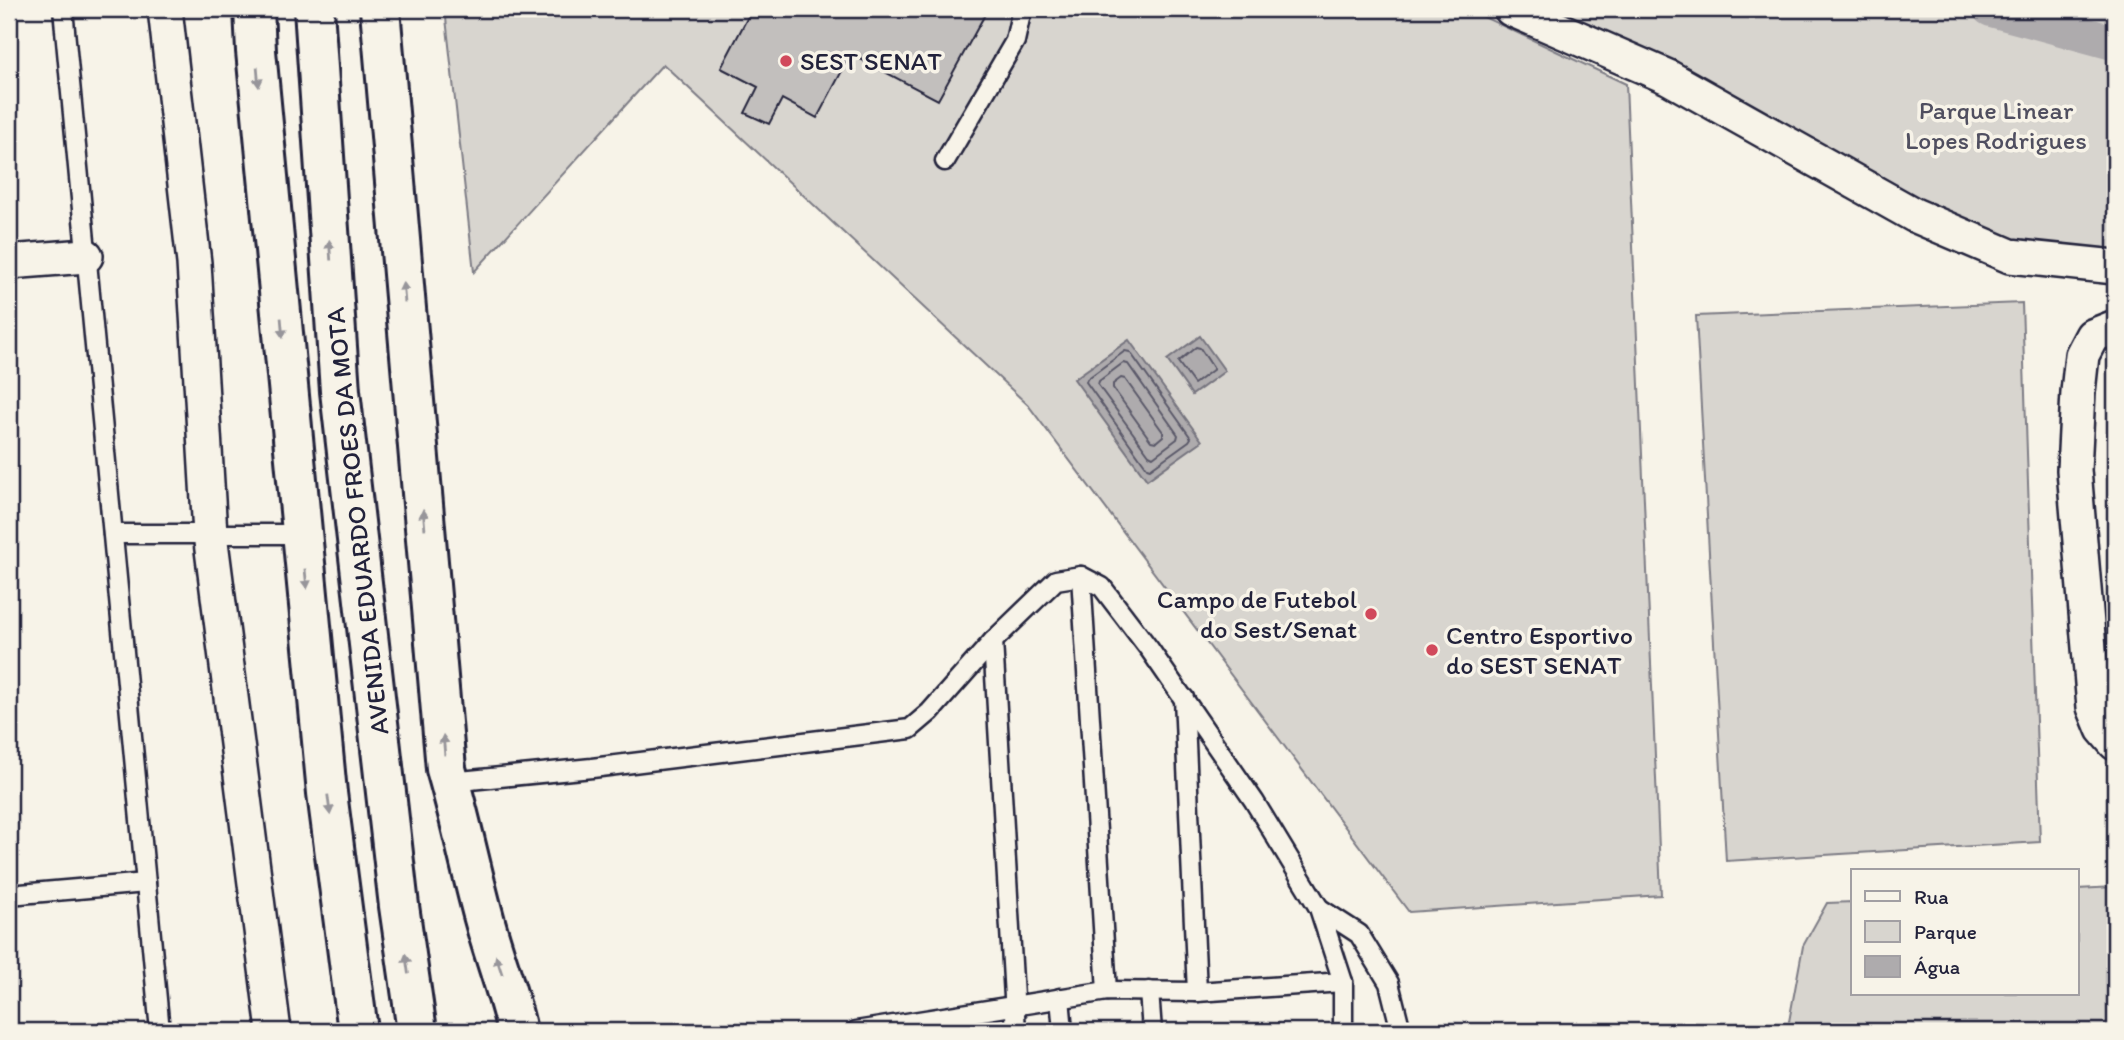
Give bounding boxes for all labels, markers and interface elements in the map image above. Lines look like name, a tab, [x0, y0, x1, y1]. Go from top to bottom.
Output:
place label: SEST SENAT	[800, 45, 942, 77]
marker: SEST SENAT	[778, 53, 794, 69]
one-way arrow	[253, 66, 264, 88]
park label: Parque Linear Lopes Rodrigues	[1905, 94, 2087, 156]
one-way arrow	[324, 239, 335, 261]
one-way arrow	[398, 281, 409, 303]
street label: AVENIDA EDUARDO FROES DA MOTA	[319, 305, 395, 736]
one-way arrow	[277, 317, 288, 339]
one-way arrow	[418, 507, 429, 529]
one-way arrow	[301, 568, 312, 590]
place label: Campo de Futebol do Sest/Senat	[1157, 583, 1357, 645]
marker: Campo de Futebol do Sest/Senat	[1363, 606, 1379, 622]
place label: Centro Esportivo do SEST SENAT	[1446, 619, 1633, 681]
marker: Centro Esportivo do SEST SENAT	[1424, 642, 1440, 658]
one-way arrow	[438, 734, 449, 756]
one-way arrow	[323, 794, 334, 816]
legend	[1851, 869, 2078, 995]
text: Rua	[1914, 884, 1949, 909]
text: Parque	[1914, 919, 1977, 944]
one-way arrow	[401, 953, 412, 975]
text: Água	[1914, 954, 1960, 979]
one-way arrow	[494, 955, 504, 976]

